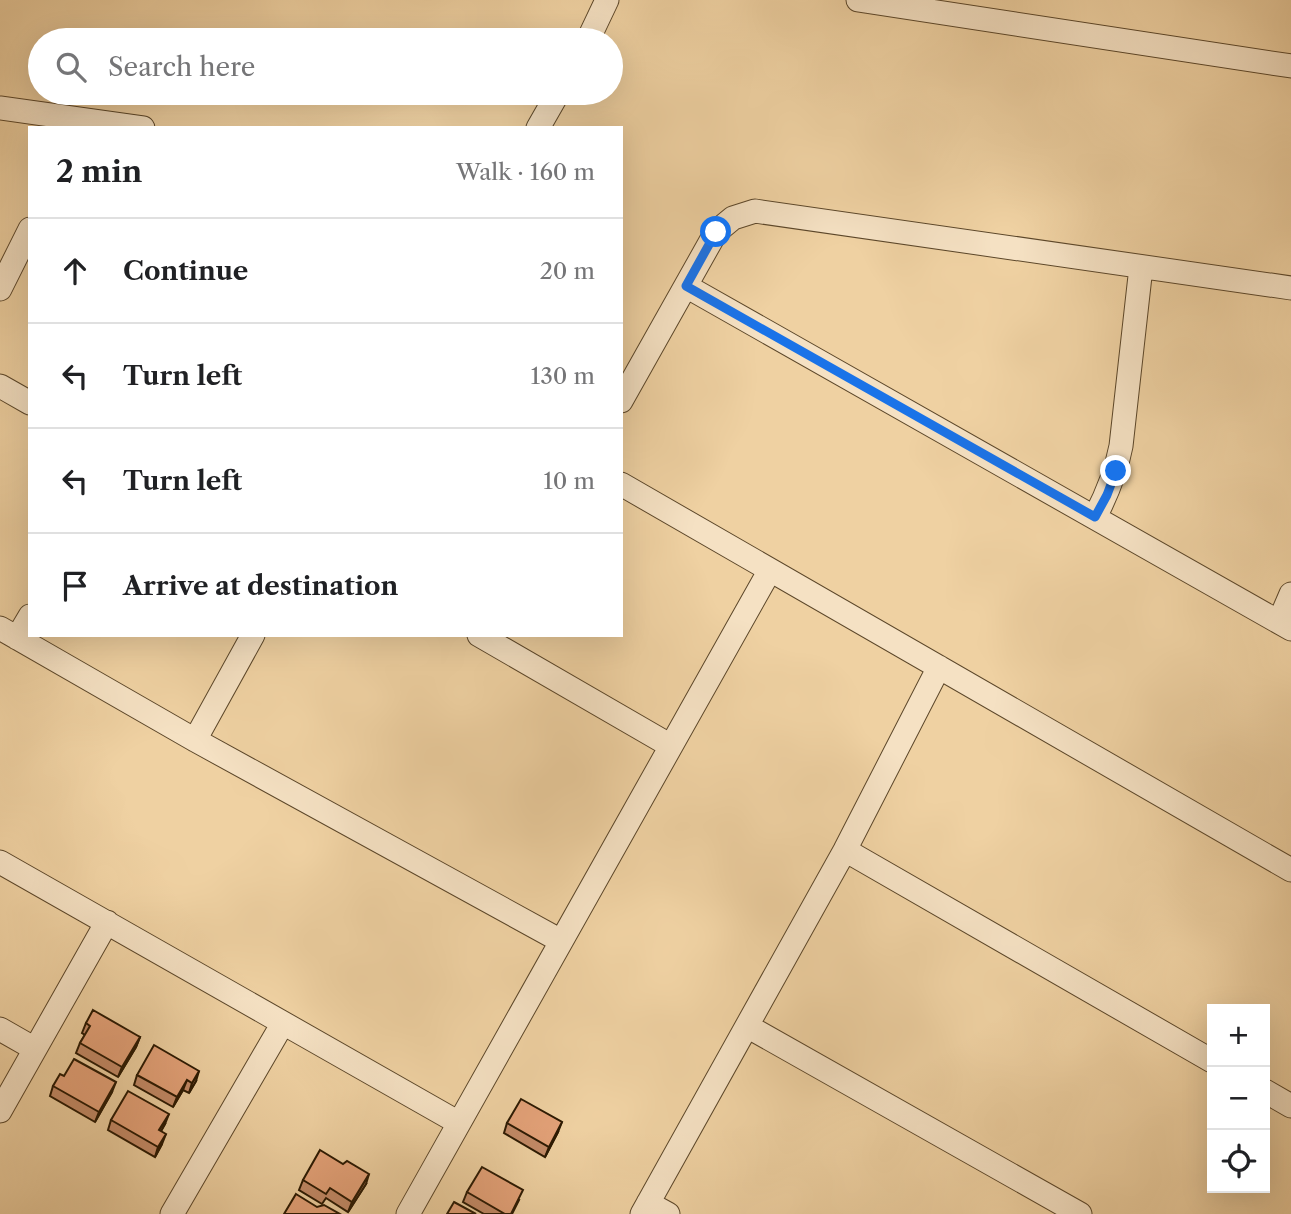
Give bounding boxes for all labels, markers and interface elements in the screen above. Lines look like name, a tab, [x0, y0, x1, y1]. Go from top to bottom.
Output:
search box	[28, 28, 623, 105]
icon: search	[52, 48, 90, 86]
text: Search here	[108, 51, 255, 83]
text: 2 min	[56, 153, 142, 190]
text: Walk · 160 m	[456, 158, 595, 186]
route start	[700, 216, 731, 247]
icon: ahead	[56, 252, 94, 290]
text: Continue	[123, 255, 248, 287]
text: 20 m	[540, 257, 595, 285]
icon: left	[56, 357, 94, 395]
text: Turn left	[123, 360, 242, 392]
text: 130 m	[531, 362, 595, 390]
route end	[1100, 455, 1131, 486]
icon: left	[56, 462, 94, 500]
text: Turn left	[123, 465, 242, 497]
text: 10 m	[543, 467, 595, 495]
icon: arrive	[56, 567, 94, 605]
text: Arrive at destination	[123, 570, 398, 602]
map controls	[1207, 1004, 1270, 1193]
button: +	[1207, 1004, 1270, 1067]
button: −	[1207, 1067, 1270, 1130]
button: locate	[1207, 1130, 1270, 1193]

